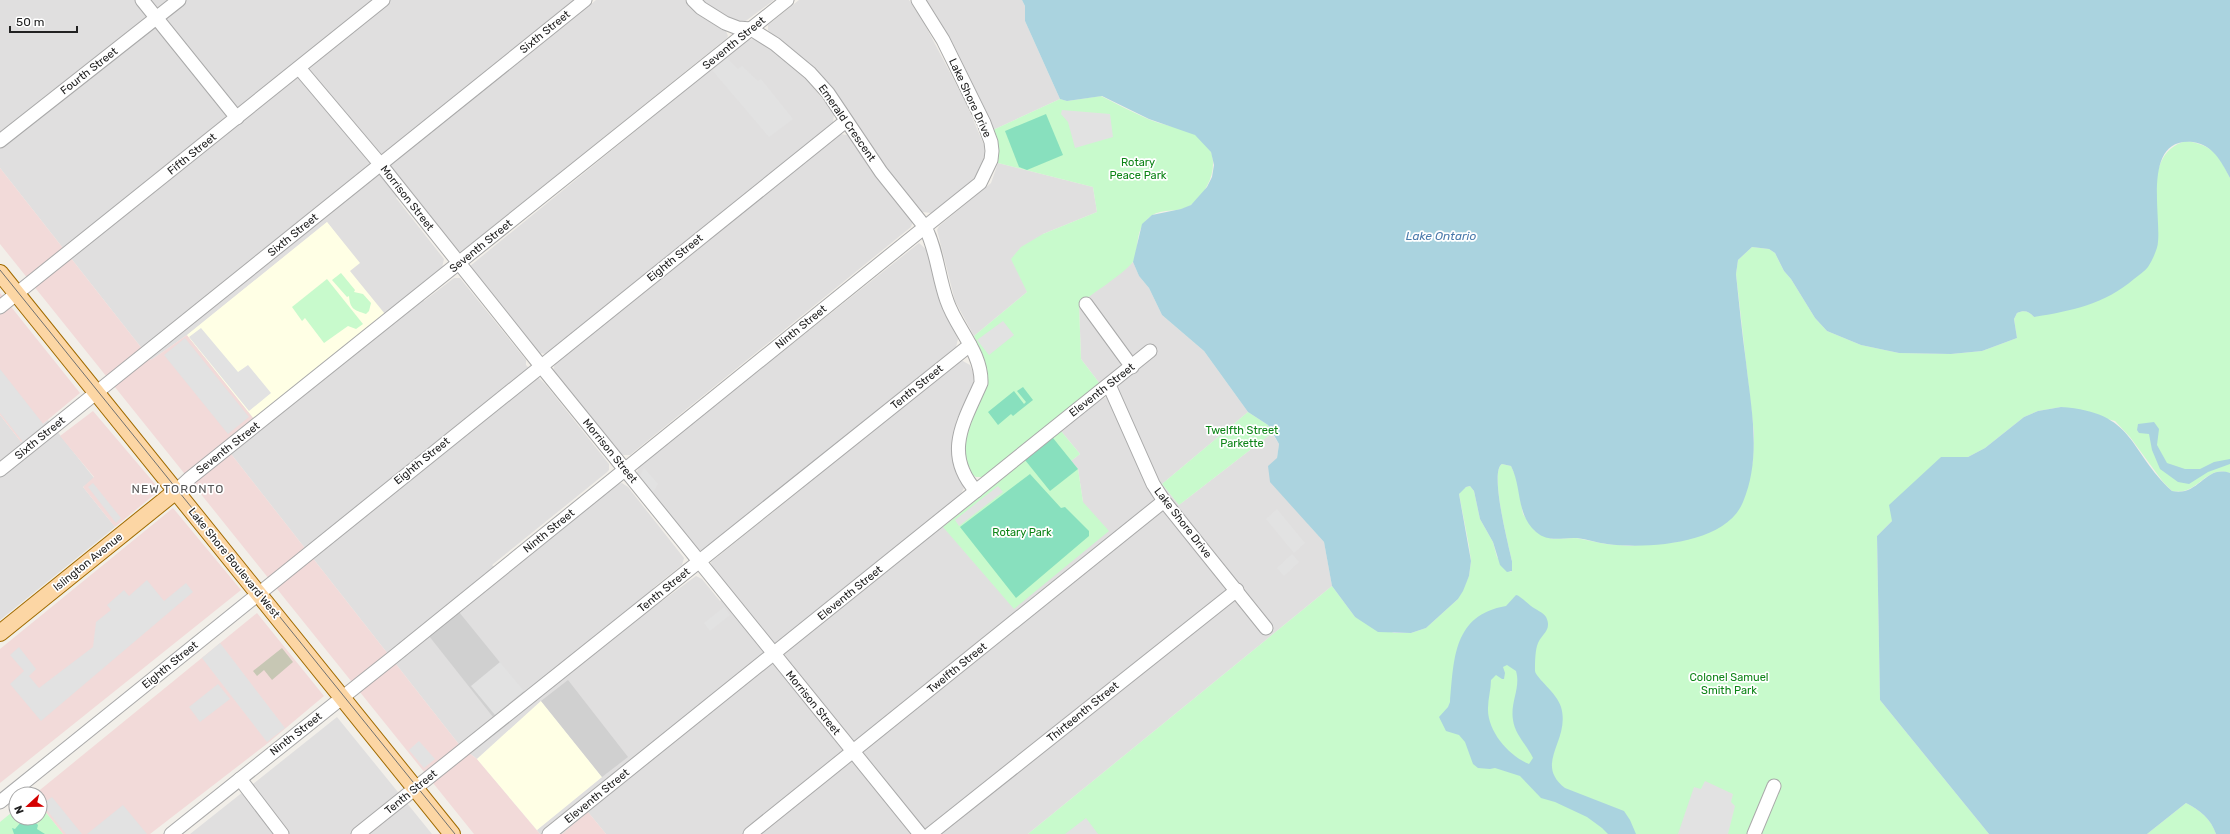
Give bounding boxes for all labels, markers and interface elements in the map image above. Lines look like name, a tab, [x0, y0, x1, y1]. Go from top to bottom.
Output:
street label: Sixth Street	[517, 7, 573, 56]
scale bar	[10, 8, 77, 34]
street label: Seventh Street	[700, 13, 769, 72]
text: 50 m	[16, 15, 44, 29]
street label: Fourth Street	[58, 44, 121, 97]
street label: Lake Shore Drive	[946, 56, 994, 140]
street label: Emerald Crescent	[816, 82, 879, 165]
street label: Fifth Street	[165, 130, 219, 178]
park label: Rotary Peace Park	[1109, 156, 1167, 182]
street label: Morrison Street	[378, 163, 437, 234]
street label: Sixth Street	[265, 210, 321, 259]
street label: Seventh Street	[447, 216, 516, 275]
water label: Lake Ontario	[1406, 229, 1476, 243]
street label: Eighth Street	[644, 231, 706, 284]
street label: Ninth Street	[773, 302, 830, 352]
street label: Eleventh Street	[1067, 360, 1138, 420]
street label: Tenth Street	[888, 362, 946, 412]
street label: Sixth Street	[12, 413, 68, 462]
street label: Morrison Street	[580, 416, 640, 486]
street label: Seventh Street	[194, 419, 263, 477]
park label: Twelfth Street Parkette	[1206, 424, 1279, 450]
street label: Eighth Street	[391, 434, 453, 487]
district label: NEW TORONTO	[132, 482, 224, 496]
street label: Lake Shore Drive	[1151, 485, 1215, 561]
street label: Lake Shore Boulevard West	[186, 505, 283, 621]
street label: Ninth Street	[521, 506, 578, 556]
park label: Rotary Park	[992, 526, 1052, 539]
street label: Islington Avenue	[51, 530, 125, 594]
street label: Eleventh Street	[815, 563, 885, 623]
street label: Tenth Street	[635, 565, 693, 615]
street label: Eighth Street	[139, 638, 201, 691]
street label: Twelfth Street	[925, 640, 990, 696]
street label: Morrison Street	[783, 668, 843, 738]
park label: Colonel Samuel Smith Park	[1690, 671, 1768, 697]
street label: Thirteenth Street	[1045, 679, 1122, 745]
street label: Ninth Street	[267, 709, 325, 758]
street label: Eleventh Street	[562, 766, 632, 826]
street label: Tenth Street	[382, 767, 440, 817]
north arrow	[8, 786, 48, 826]
text: N	[12, 803, 27, 816]

